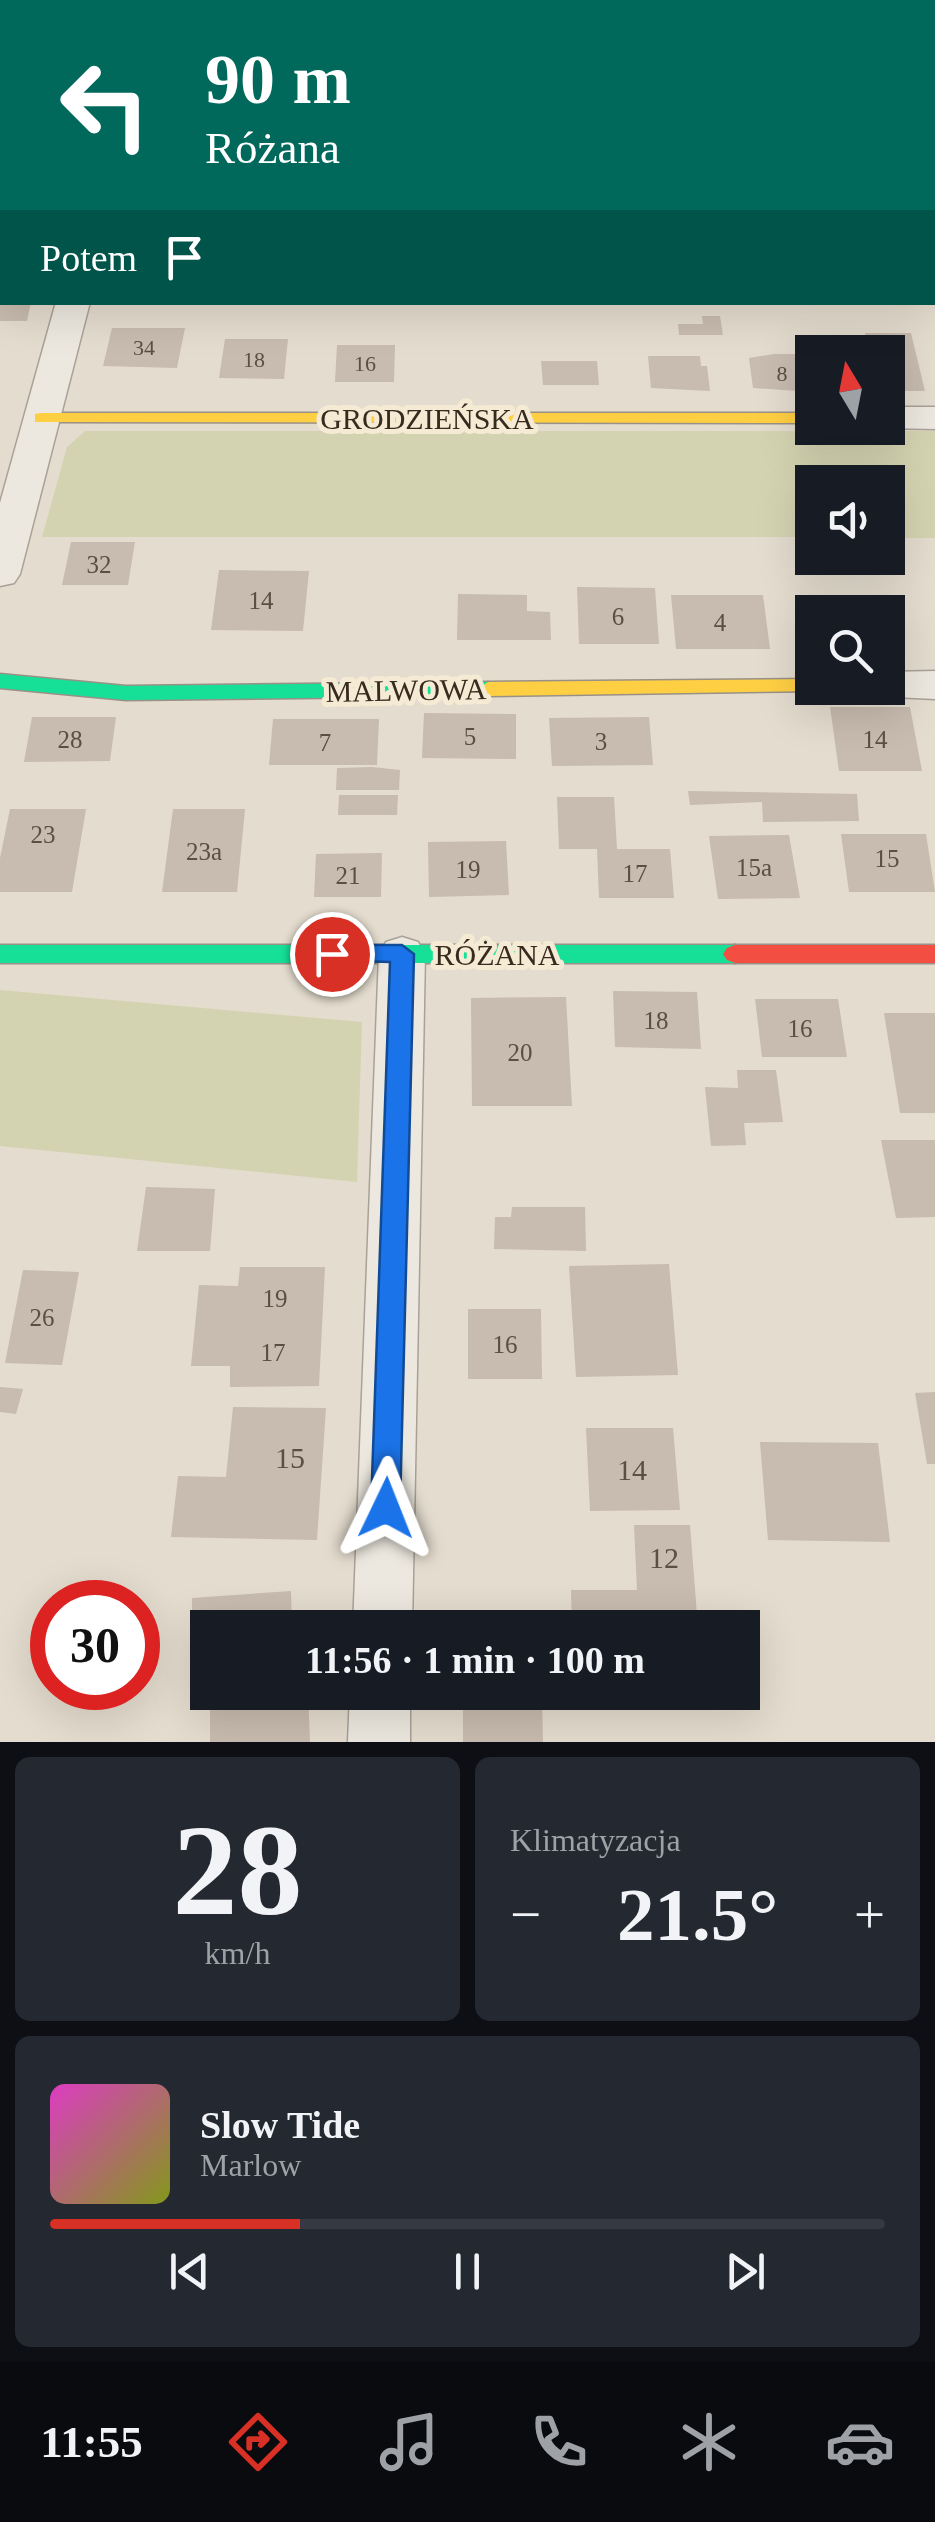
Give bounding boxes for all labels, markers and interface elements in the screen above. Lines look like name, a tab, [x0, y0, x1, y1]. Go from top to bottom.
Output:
icon: left	[40, 40, 170, 170]
text: 90 m	[205, 41, 351, 118]
text: Różana	[205, 123, 340, 173]
icon: arrive	[157, 230, 212, 285]
text: Potem	[40, 237, 137, 279]
house number: 34	[133, 335, 155, 360]
north arrow	[795, 335, 905, 445]
map controls	[795, 335, 905, 705]
house number: 18	[243, 347, 265, 372]
house number: 16	[354, 351, 376, 376]
house number: 8	[777, 361, 788, 386]
street label: GRODZIEŃSKA	[320, 402, 534, 435]
button: sound	[795, 465, 905, 575]
house number: 32	[87, 551, 112, 578]
house number: 14	[249, 587, 274, 614]
button: search	[795, 595, 905, 705]
house number: 6	[612, 603, 624, 630]
house number: 4	[714, 609, 727, 636]
street label: MALWOWA	[325, 672, 487, 708]
house number: 5	[464, 723, 476, 750]
house number: 28	[58, 726, 83, 753]
house number: 14	[863, 726, 888, 753]
house number: 3	[595, 728, 607, 755]
house number: 7	[319, 729, 331, 756]
house number: 23	[31, 821, 56, 848]
house number: 23a	[186, 838, 222, 865]
house number: 15	[875, 845, 900, 872]
house number: 15a	[736, 854, 772, 881]
house number: 19	[456, 856, 481, 883]
house number: 17	[623, 860, 648, 887]
house number: 21	[336, 862, 361, 889]
pin	[290, 912, 375, 997]
icon: arrive	[305, 927, 360, 982]
street label: RÓŻANA	[435, 938, 560, 971]
house number: 18	[644, 1007, 669, 1034]
house number: 16	[788, 1015, 813, 1042]
house number: 20	[508, 1039, 533, 1066]
house number: 19	[263, 1285, 288, 1312]
house number: 26	[30, 1304, 55, 1331]
house number: 16	[493, 1331, 518, 1358]
house number: 17	[261, 1339, 286, 1366]
house number: 15	[275, 1441, 305, 1474]
house number: 14	[617, 1453, 647, 1486]
position arrow	[334, 1456, 438, 1560]
house number: 12	[649, 1541, 679, 1574]
speed limit sign: 30	[30, 1580, 160, 1710]
text: 11:56 · 1 min · 100 m	[305, 1639, 645, 1681]
text: 28	[173, 1798, 303, 1942]
text: Klimatyzacja	[510, 1822, 681, 1858]
text: 21.5°	[617, 1873, 778, 1956]
text: −	[510, 1884, 541, 1945]
text: +	[854, 1884, 885, 1945]
text: km/h	[205, 1935, 270, 1971]
text: Slow Tide	[200, 2104, 360, 2146]
text: Marlow	[200, 2147, 301, 2183]
icon: previous	[162, 2244, 217, 2299]
icon: pause	[440, 2244, 495, 2299]
icon: next	[718, 2244, 773, 2299]
icon: directions	[223, 2407, 293, 2477]
icon: music	[374, 2407, 444, 2477]
icon: phone	[524, 2407, 594, 2477]
icon: climate	[674, 2407, 744, 2477]
icon: car	[825, 2407, 895, 2477]
text: 11:55	[40, 2417, 143, 2467]

